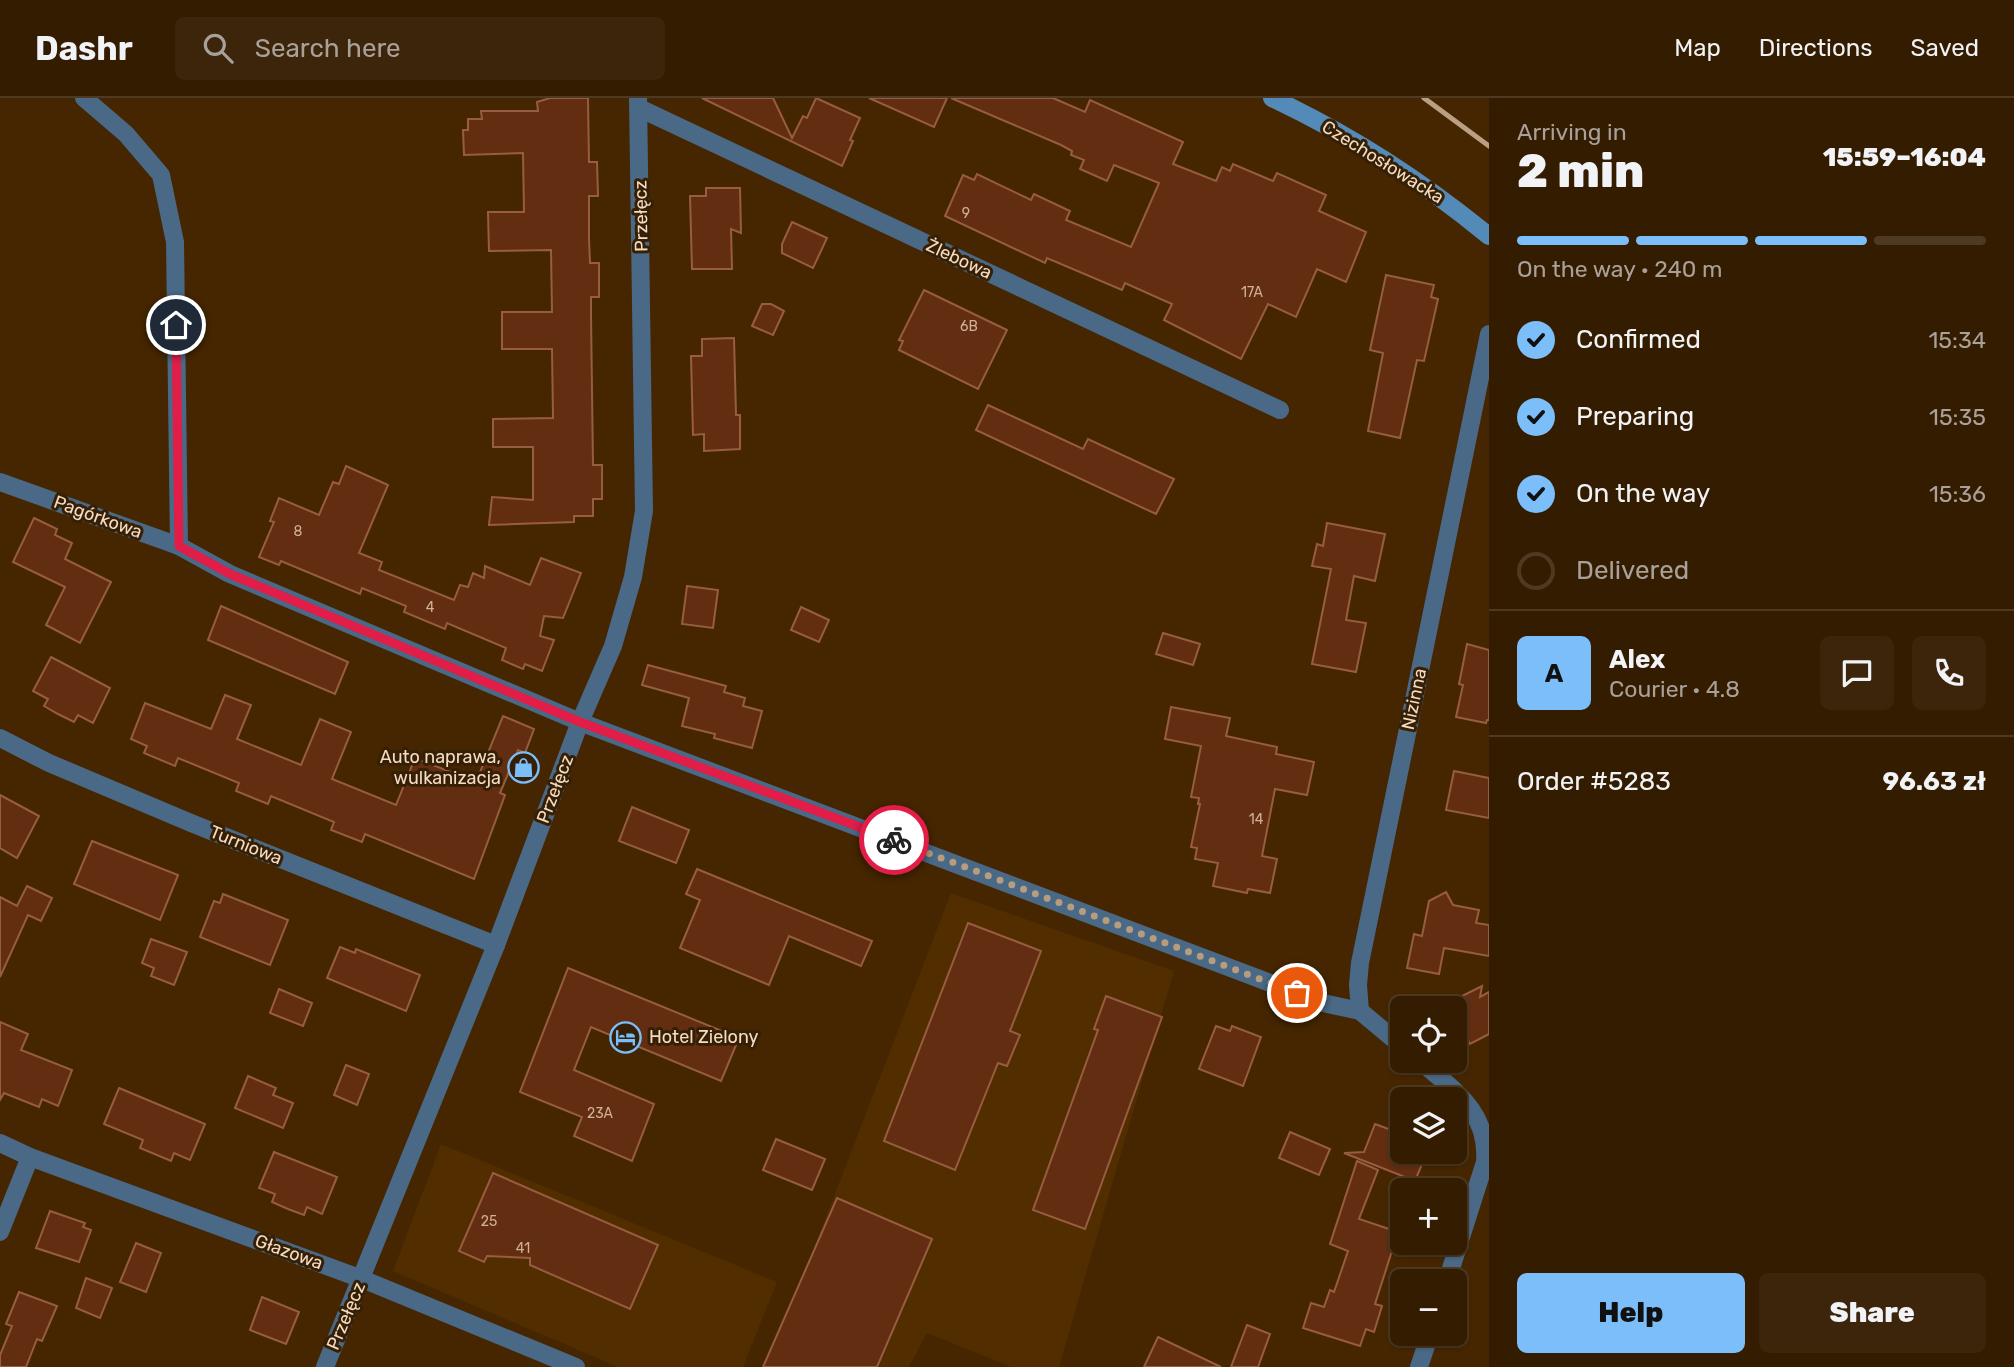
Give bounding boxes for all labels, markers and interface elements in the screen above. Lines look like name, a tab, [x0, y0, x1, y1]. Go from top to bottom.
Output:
search box	[175, 17, 665, 80]
text: Dashr	[35, 29, 133, 68]
icon: search	[199, 29, 237, 67]
text: Search here	[255, 33, 401, 64]
text: Map	[1674, 34, 1721, 62]
text: Directions	[1759, 34, 1872, 62]
text: Saved	[1910, 34, 1979, 62]
street label: Czechosłowacka	[1318, 116, 1448, 208]
text: Arriving in	[1517, 118, 1627, 146]
text: 15:59–16:04	[1823, 142, 1986, 173]
text: 2 min	[1517, 144, 1644, 199]
street label: Przełęcz	[629, 180, 653, 252]
house number: 9	[962, 205, 970, 222]
street label: Żlebowa	[923, 234, 995, 284]
text: On the way · 240 m	[1517, 255, 1722, 283]
house number: 17A	[1241, 284, 1264, 301]
pin	[146, 295, 206, 355]
icon: home	[157, 306, 195, 344]
house number: 6B	[960, 318, 978, 335]
icon: check	[1517, 321, 1555, 359]
text: Confirmed	[1576, 324, 1701, 355]
text: 15:34	[1929, 326, 1986, 354]
icon: check	[1517, 398, 1555, 436]
text: Preparing	[1576, 401, 1694, 432]
text: 15:35	[1929, 403, 1986, 431]
icon: check	[1517, 475, 1555, 513]
text: On the way	[1576, 478, 1710, 509]
text: 15:36	[1929, 480, 1986, 508]
street label: Pagórkowa	[51, 491, 145, 543]
house number: 8	[294, 523, 303, 540]
text: Delivered	[1576, 555, 1689, 586]
house number: 4	[426, 599, 435, 616]
button: chat	[1820, 636, 1894, 710]
button: phone	[1912, 636, 1986, 710]
text: Alex	[1609, 644, 1665, 675]
text: A	[1545, 658, 1563, 689]
street label: Nizinna	[1397, 666, 1431, 732]
text: Courier · 4.8	[1609, 675, 1740, 703]
place label: Auto naprawa, wulkanizacja	[380, 746, 501, 789]
shop icon: Auto naprawa, wulkanizacja	[507, 750, 541, 784]
street label: Przełęcz	[532, 752, 578, 826]
text: Order #5283	[1517, 766, 1671, 797]
text: 96.63 zł	[1882, 766, 1986, 797]
courier	[859, 805, 929, 875]
house number: 14	[1249, 811, 1264, 828]
street label: Turniowa	[207, 821, 285, 869]
icon: bike	[875, 821, 913, 859]
pin	[1267, 963, 1327, 1023]
icon: bag	[1278, 974, 1316, 1012]
map controls	[1390, 996, 1467, 1346]
button: locate	[1390, 996, 1467, 1073]
hotel icon: Hotel Zielony	[609, 1020, 643, 1054]
place label: Hotel Zielony	[649, 1026, 759, 1048]
button: layers	[1390, 1087, 1467, 1164]
house number: 23A	[587, 1105, 614, 1122]
button: +	[1390, 1178, 1467, 1255]
house number: 25	[481, 1213, 497, 1230]
street label: Głazowa	[252, 1230, 326, 1274]
house number: 41	[516, 1240, 530, 1257]
button: −	[1390, 1269, 1467, 1346]
button: Help	[1517, 1273, 1745, 1353]
button: Share	[1759, 1273, 1986, 1353]
street label: Przełęcz	[322, 1279, 370, 1353]

